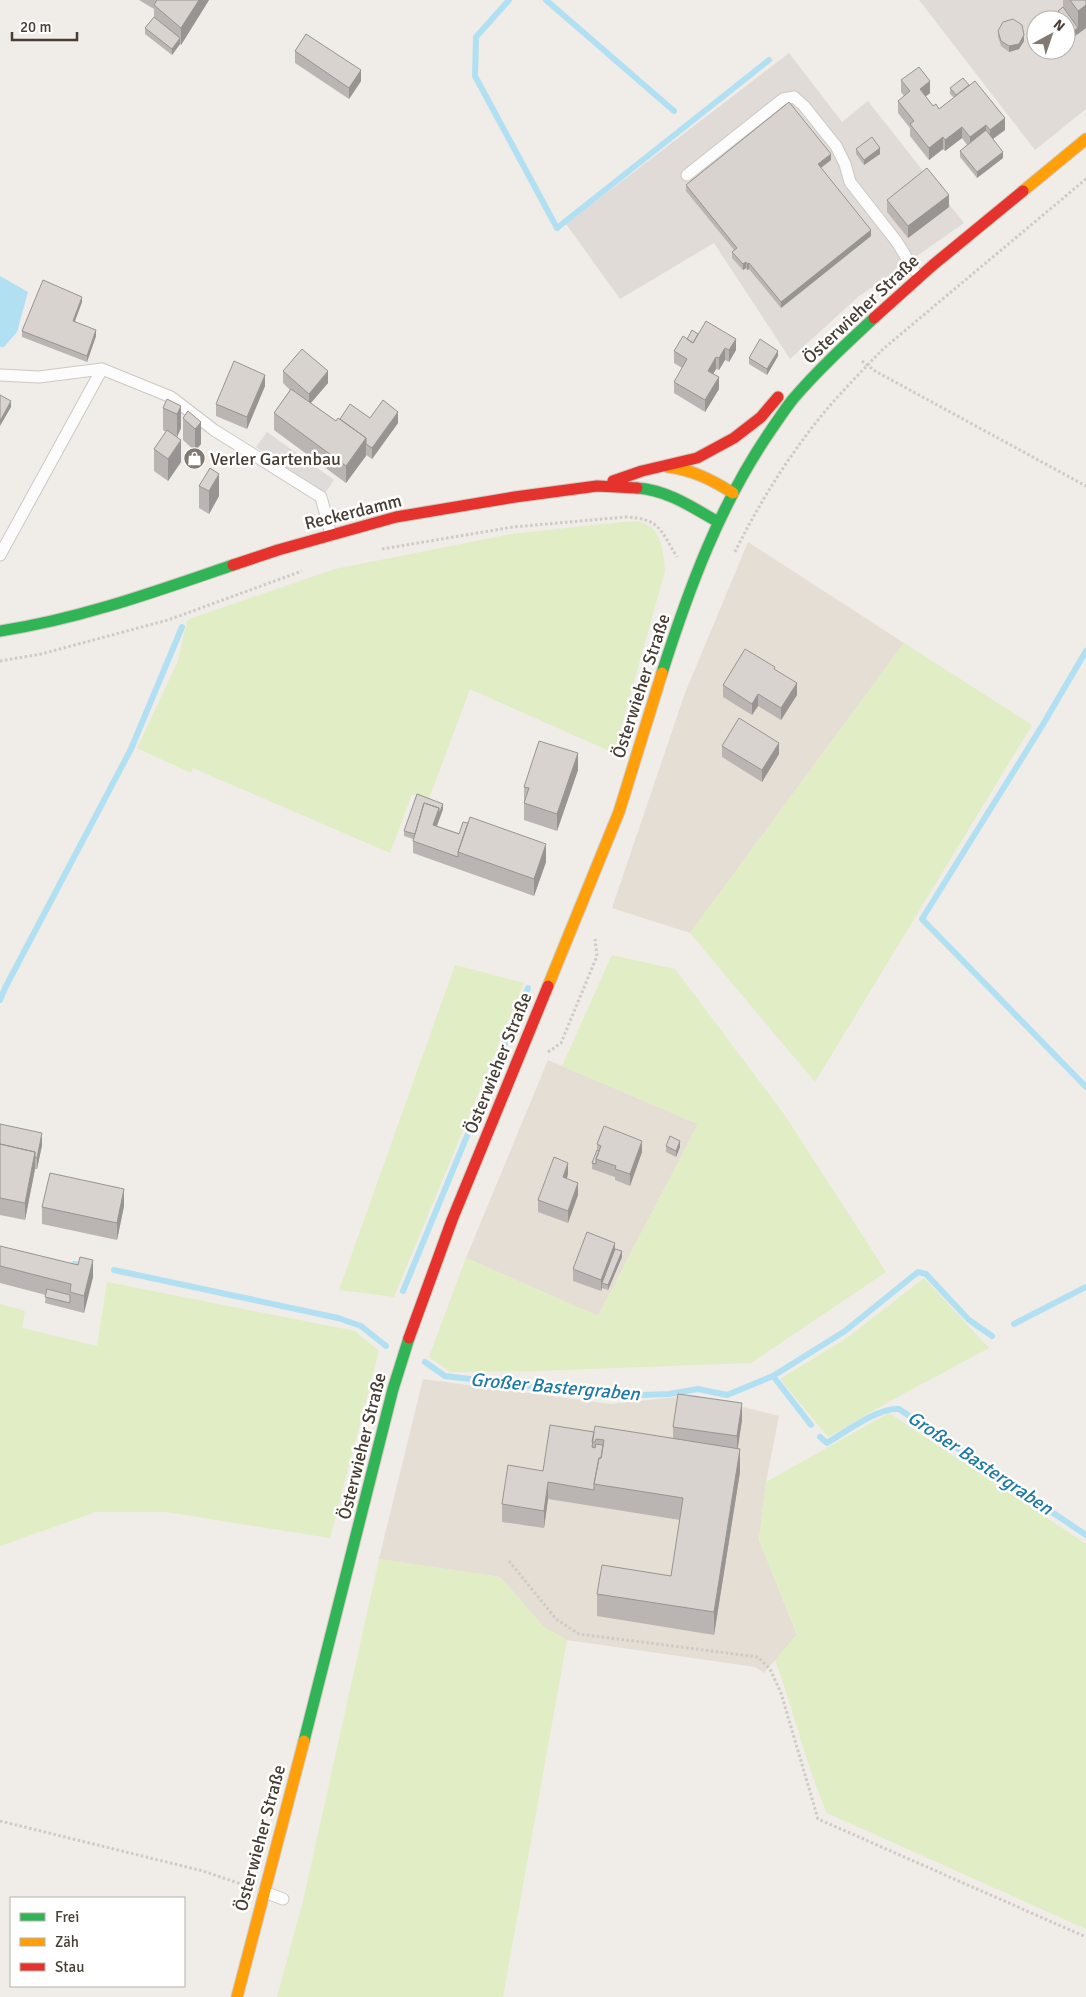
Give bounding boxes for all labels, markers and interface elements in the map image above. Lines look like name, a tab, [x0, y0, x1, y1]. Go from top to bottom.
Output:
scale bar	[12, 10, 78, 42]
north arrow	[1026, 10, 1076, 60]
text: N	[1050, 16, 1068, 35]
text: 20 m	[20, 18, 51, 36]
street label: Österwieher Straße	[798, 250, 924, 368]
shop icon: Verler Gartenbau	[182, 447, 206, 471]
place label: Verler Gartenbau	[210, 448, 341, 470]
street label: Reckerdamm	[302, 489, 404, 535]
street label: Österwieher Straße	[607, 611, 675, 761]
street label: Österwieher Straße	[460, 989, 536, 1137]
water label: Großer Bastergraben	[469, 1368, 641, 1406]
street label: Österwieher Straße	[333, 1370, 391, 1522]
water label: Großer Bastergraben	[903, 1406, 1058, 1521]
street label: Österwieher Straße	[230, 1762, 290, 1914]
legend	[10, 1897, 185, 1987]
text: Frei	[55, 1908, 79, 1926]
text: Zäh	[55, 1933, 79, 1951]
text: Stau	[55, 1958, 84, 1976]

